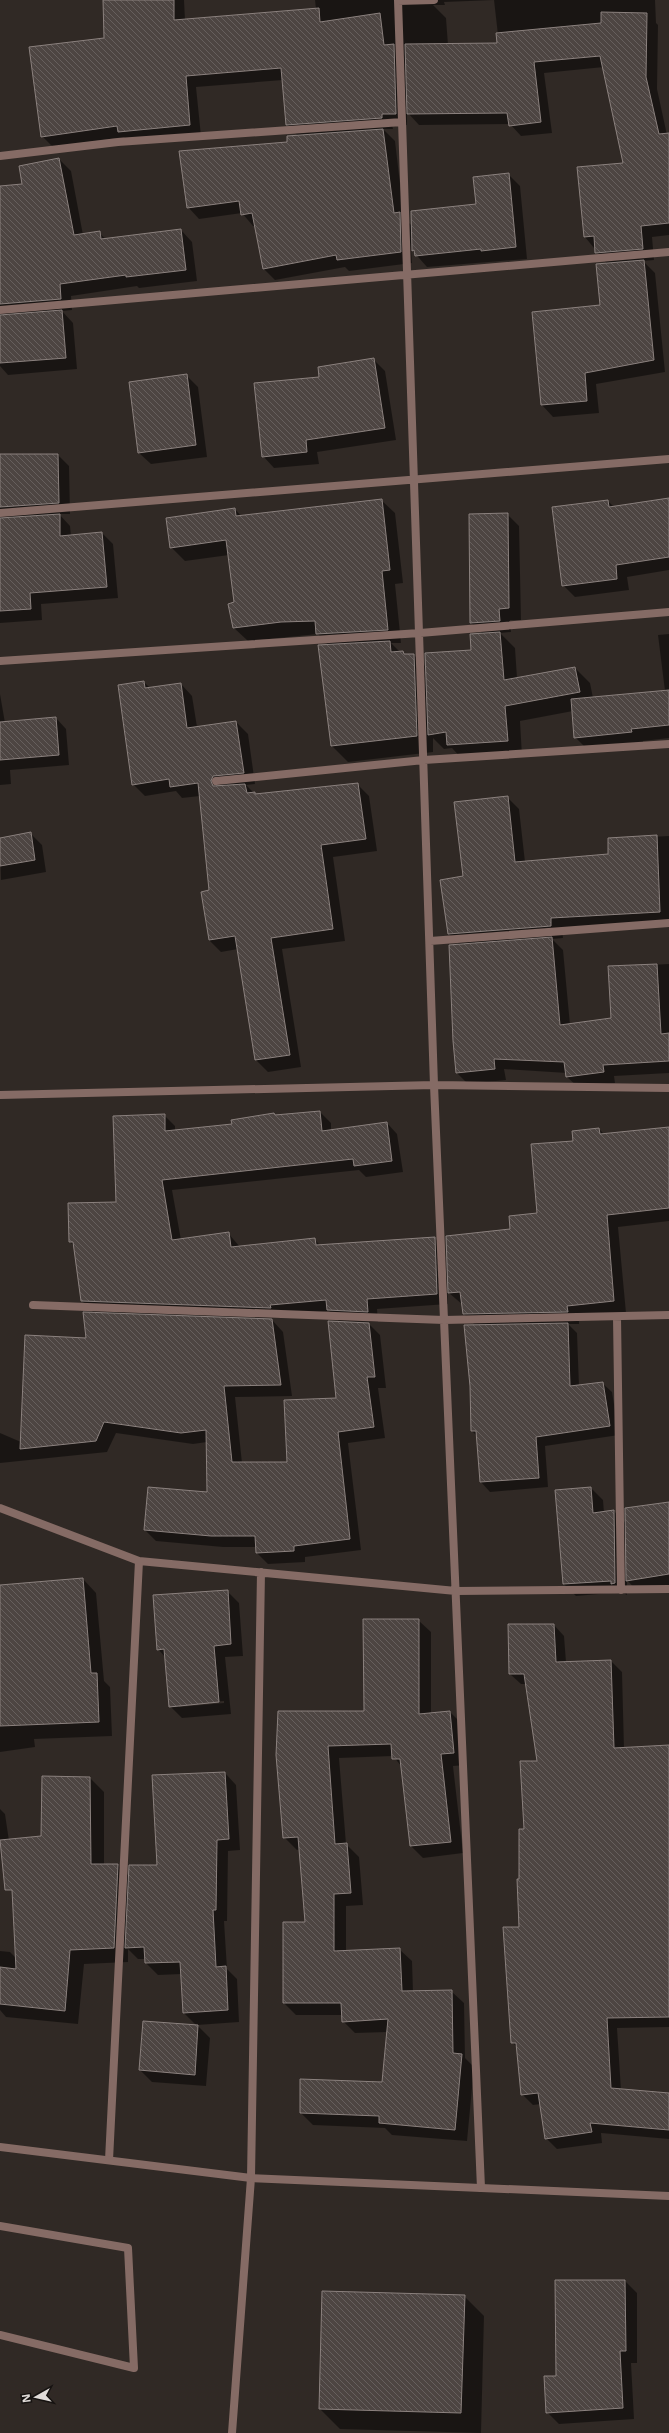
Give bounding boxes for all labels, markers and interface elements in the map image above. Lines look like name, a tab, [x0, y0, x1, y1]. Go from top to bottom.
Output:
north arrow	[16, 2377, 56, 2417]
text: N	[18, 2393, 34, 2404]

